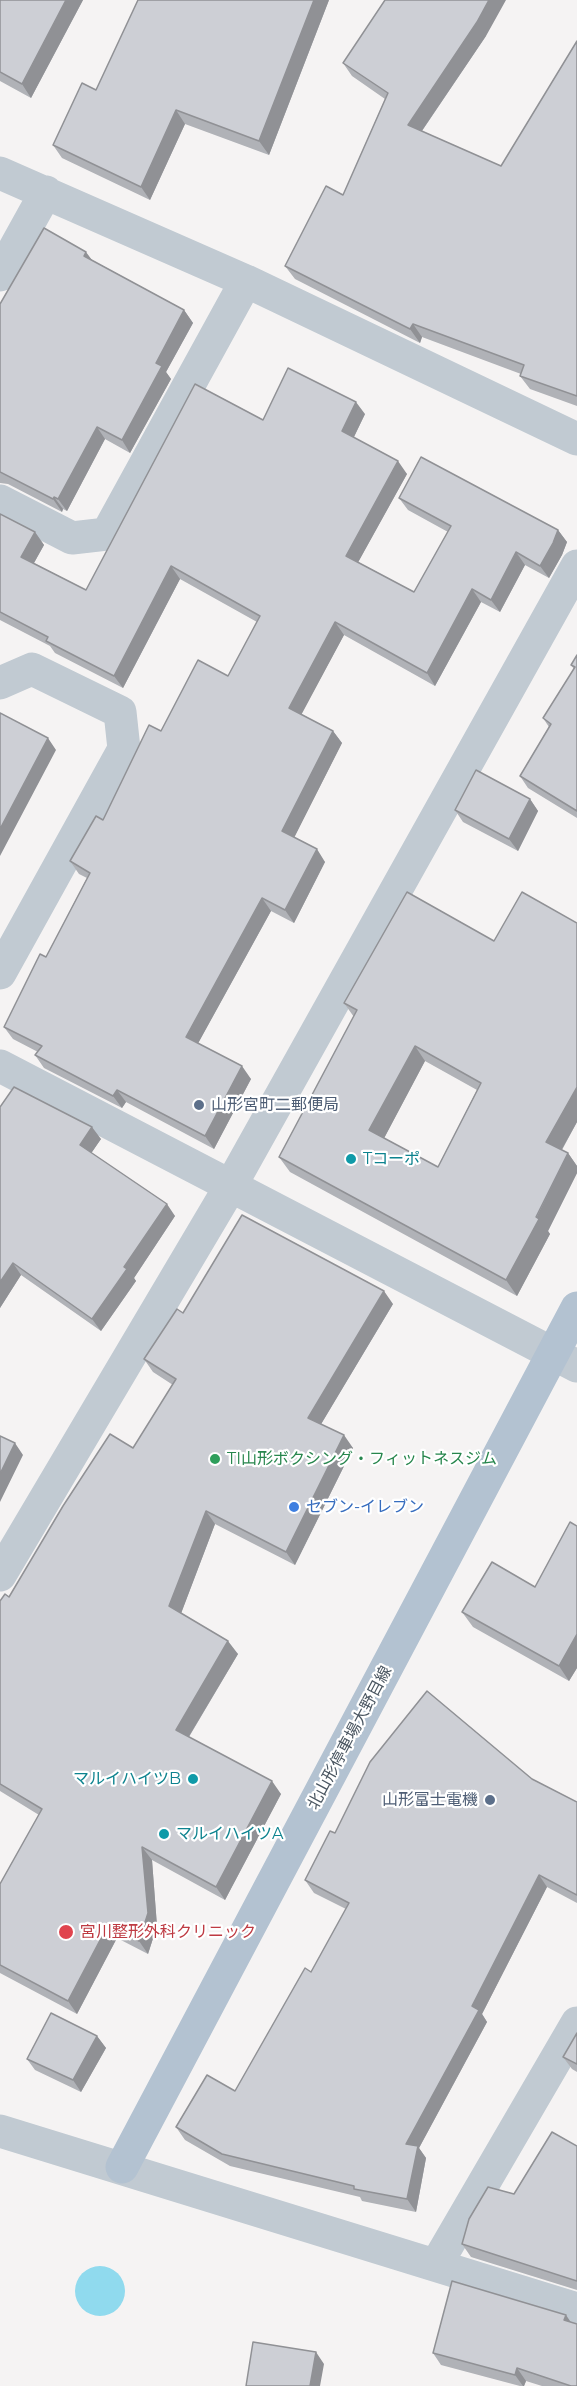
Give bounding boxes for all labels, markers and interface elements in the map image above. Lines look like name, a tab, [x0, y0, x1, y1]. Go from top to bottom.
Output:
place label: 山形宮町二郵便局	[211, 1095, 339, 1115]
marker: 山形宮町二郵便局	[192, 1098, 206, 1112]
place label: Tコーポ	[363, 1149, 420, 1169]
marker: Tコーポ	[344, 1152, 358, 1166]
place label: TI山形ボクシング・フィットネスジム	[227, 1449, 497, 1469]
marker: TI山形ボクシング・フィットネスジム	[208, 1452, 222, 1466]
place label: セブン-イレブン	[306, 1497, 424, 1517]
marker: セブン-イレブン	[287, 1500, 301, 1514]
street label: 北山形停車場大野目線	[304, 1663, 396, 1813]
place label: マルイハイツB	[73, 1769, 181, 1789]
marker: マルイハイツB	[186, 1772, 200, 1786]
place label: 山形富士電機	[382, 1790, 478, 1810]
marker: 山形富士電機	[483, 1793, 497, 1807]
place label: マルイハイツA	[176, 1824, 283, 1844]
marker: マルイハイツA	[157, 1827, 171, 1841]
place label: 宮川整形外科クリニック	[80, 1922, 256, 1942]
marker: 宮川整形外科クリニック	[57, 1923, 75, 1941]

